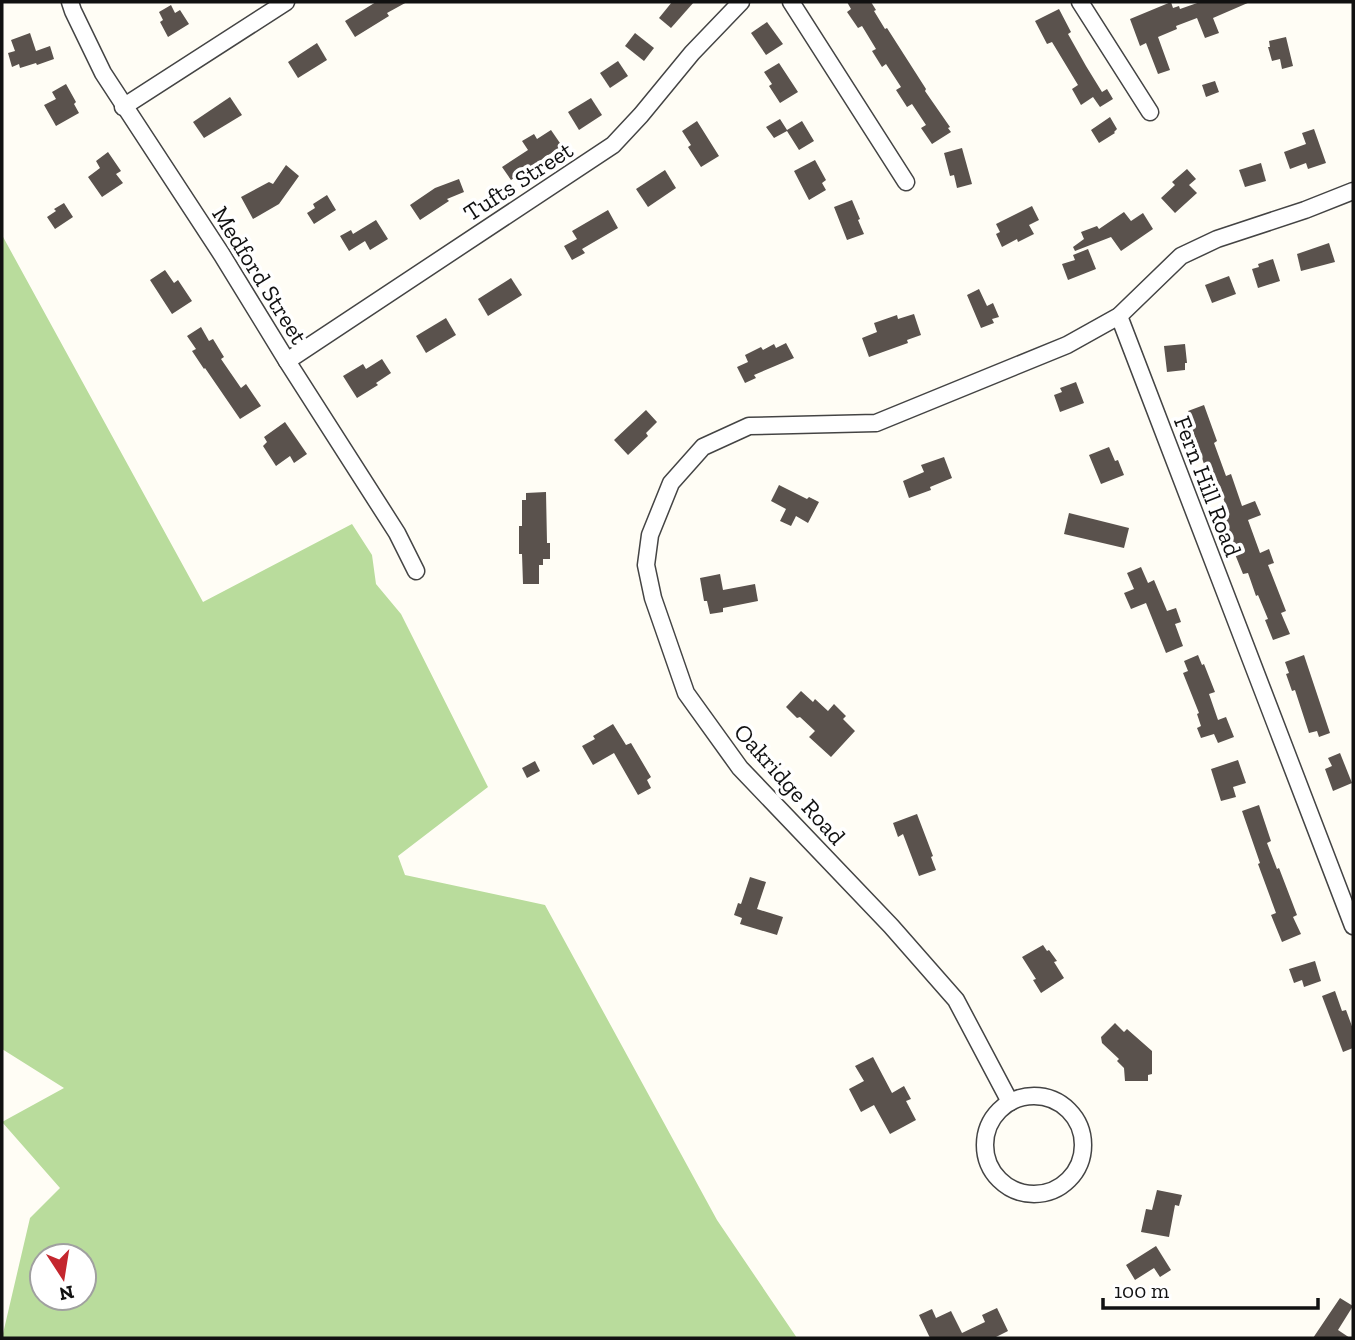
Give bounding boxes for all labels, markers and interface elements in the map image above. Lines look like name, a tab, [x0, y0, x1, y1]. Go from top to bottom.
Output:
street label: Tufts Street	[458, 135, 578, 227]
street label: Medford Street	[206, 201, 314, 349]
street label: Fern Hill Road	[1168, 412, 1248, 560]
street label: Oakridge Road	[728, 717, 852, 851]
north arrow	[28, 1242, 98, 1312]
scale bar	[1103, 1266, 1318, 1310]
text: 100 m	[1114, 1278, 1169, 1303]
text: N	[57, 1280, 76, 1306]

